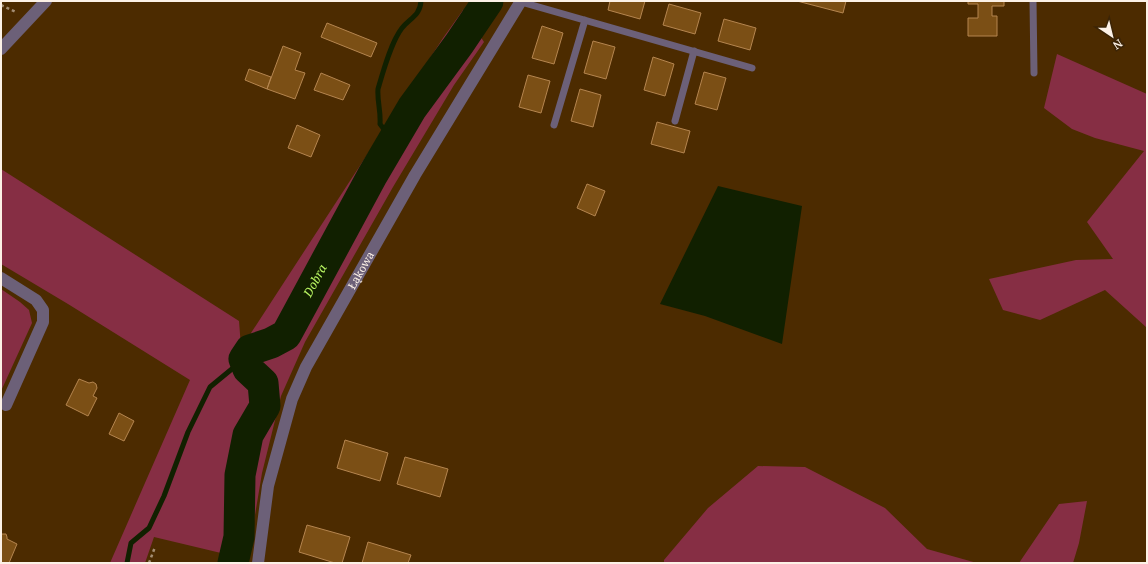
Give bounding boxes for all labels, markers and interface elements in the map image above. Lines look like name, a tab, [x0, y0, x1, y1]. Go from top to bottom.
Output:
north arrow	[1092, 16, 1132, 56]
text: N	[1110, 36, 1126, 53]
street label: Łąkowa	[344, 248, 377, 292]
water label: Dobra	[299, 261, 331, 301]

